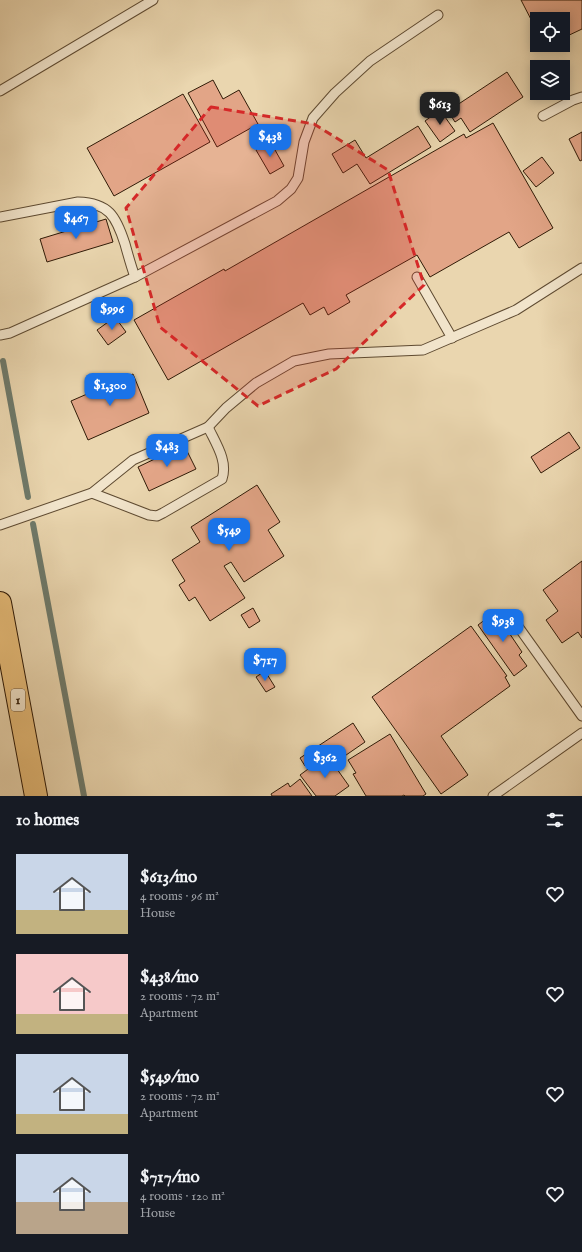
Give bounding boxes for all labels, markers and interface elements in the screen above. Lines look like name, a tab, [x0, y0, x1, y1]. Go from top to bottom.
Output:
map controls	[530, 12, 570, 100]
button: locate	[530, 12, 570, 52]
button: layers	[530, 60, 570, 100]
pin: $613	[416, 92, 464, 126]
text: $613	[429, 96, 451, 113]
pin: $438	[246, 124, 294, 158]
text: $438	[258, 128, 282, 145]
pin: $467	[52, 206, 100, 240]
text: $467	[63, 210, 89, 227]
pin: $996	[88, 297, 136, 331]
text: $996	[100, 301, 124, 318]
pin: $1,300	[77, 373, 143, 407]
text: $1,300	[93, 377, 127, 394]
pin: $483	[143, 434, 191, 468]
text: $483	[155, 438, 179, 455]
pin: $549	[205, 518, 253, 552]
text: $549	[217, 522, 241, 539]
pin: $938	[479, 609, 527, 643]
text: $938	[492, 613, 514, 630]
pin: $717	[241, 648, 289, 682]
text: $717	[253, 652, 277, 669]
road number: 1	[11, 689, 25, 711]
pin: $362	[301, 745, 349, 779]
text: $362	[313, 749, 337, 766]
icon: filters	[544, 809, 566, 831]
text: 10 homes	[16, 810, 79, 831]
text: $613/mo	[140, 867, 197, 888]
icon: home	[48, 870, 96, 918]
icon: heart	[544, 883, 566, 905]
text: 4 rooms · 96 m²	[140, 888, 219, 905]
text: House	[140, 905, 175, 922]
text: $438/mo	[140, 967, 199, 988]
icon: home	[48, 970, 96, 1018]
icon: heart	[544, 983, 566, 1005]
text: 2 rooms · 72 m²	[140, 988, 220, 1005]
text: Apartment	[140, 1005, 198, 1022]
text: $549/mo	[140, 1067, 199, 1088]
icon: home	[48, 1070, 96, 1118]
icon: heart	[544, 1083, 566, 1105]
text: 2 rooms · 72 m²	[140, 1088, 220, 1105]
text: Apartment	[140, 1105, 198, 1122]
text: $717/mo	[140, 1167, 200, 1188]
icon: home	[48, 1170, 96, 1218]
icon: heart	[544, 1183, 566, 1205]
text: 4 rooms · 120 m²	[140, 1188, 225, 1205]
text: House	[140, 1205, 175, 1222]

